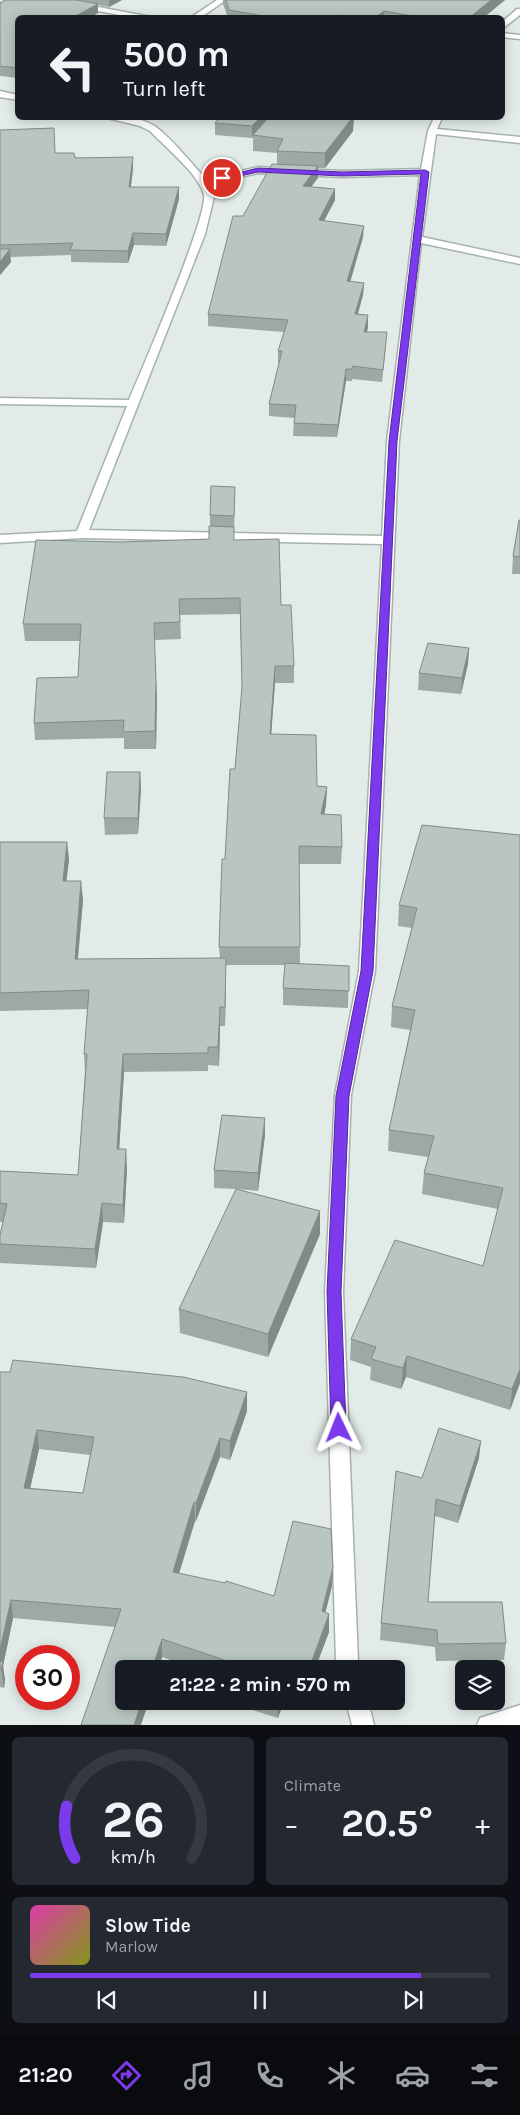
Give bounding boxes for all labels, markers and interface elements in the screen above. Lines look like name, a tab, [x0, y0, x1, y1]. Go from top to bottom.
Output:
text: 500 m	[123, 34, 230, 75]
icon: left	[40, 35, 105, 100]
text: Turn left	[123, 76, 206, 102]
pin	[201, 157, 243, 199]
icon: arrive	[208, 164, 236, 192]
position arrow	[312, 1401, 364, 1453]
speed limit sign: 30	[15, 1645, 80, 1710]
map controls	[455, 1660, 505, 1710]
button: layers	[455, 1660, 505, 1710]
text: 21:22 · 2 min · 570 m	[169, 1674, 351, 1696]
text: Climate	[284, 1776, 341, 1795]
text: 26	[101, 1789, 165, 1850]
text: 20.5°	[341, 1801, 433, 1846]
text: −	[284, 1808, 299, 1841]
text: +	[475, 1808, 490, 1841]
text: km/h	[110, 1847, 156, 1868]
text: Slow Tide	[105, 1915, 191, 1937]
text: Marlow	[105, 1937, 158, 1956]
icon: previous	[93, 1986, 121, 2014]
icon: pause	[246, 1986, 274, 2014]
icon: next	[399, 1986, 427, 2014]
icon: directions	[109, 2058, 144, 2093]
icon: music	[181, 2058, 216, 2093]
icon: phone	[252, 2058, 287, 2093]
icon: climate	[324, 2058, 359, 2093]
icon: car	[395, 2058, 430, 2093]
icon: filters	[467, 2058, 502, 2093]
text: 21:20	[18, 2062, 73, 2088]

